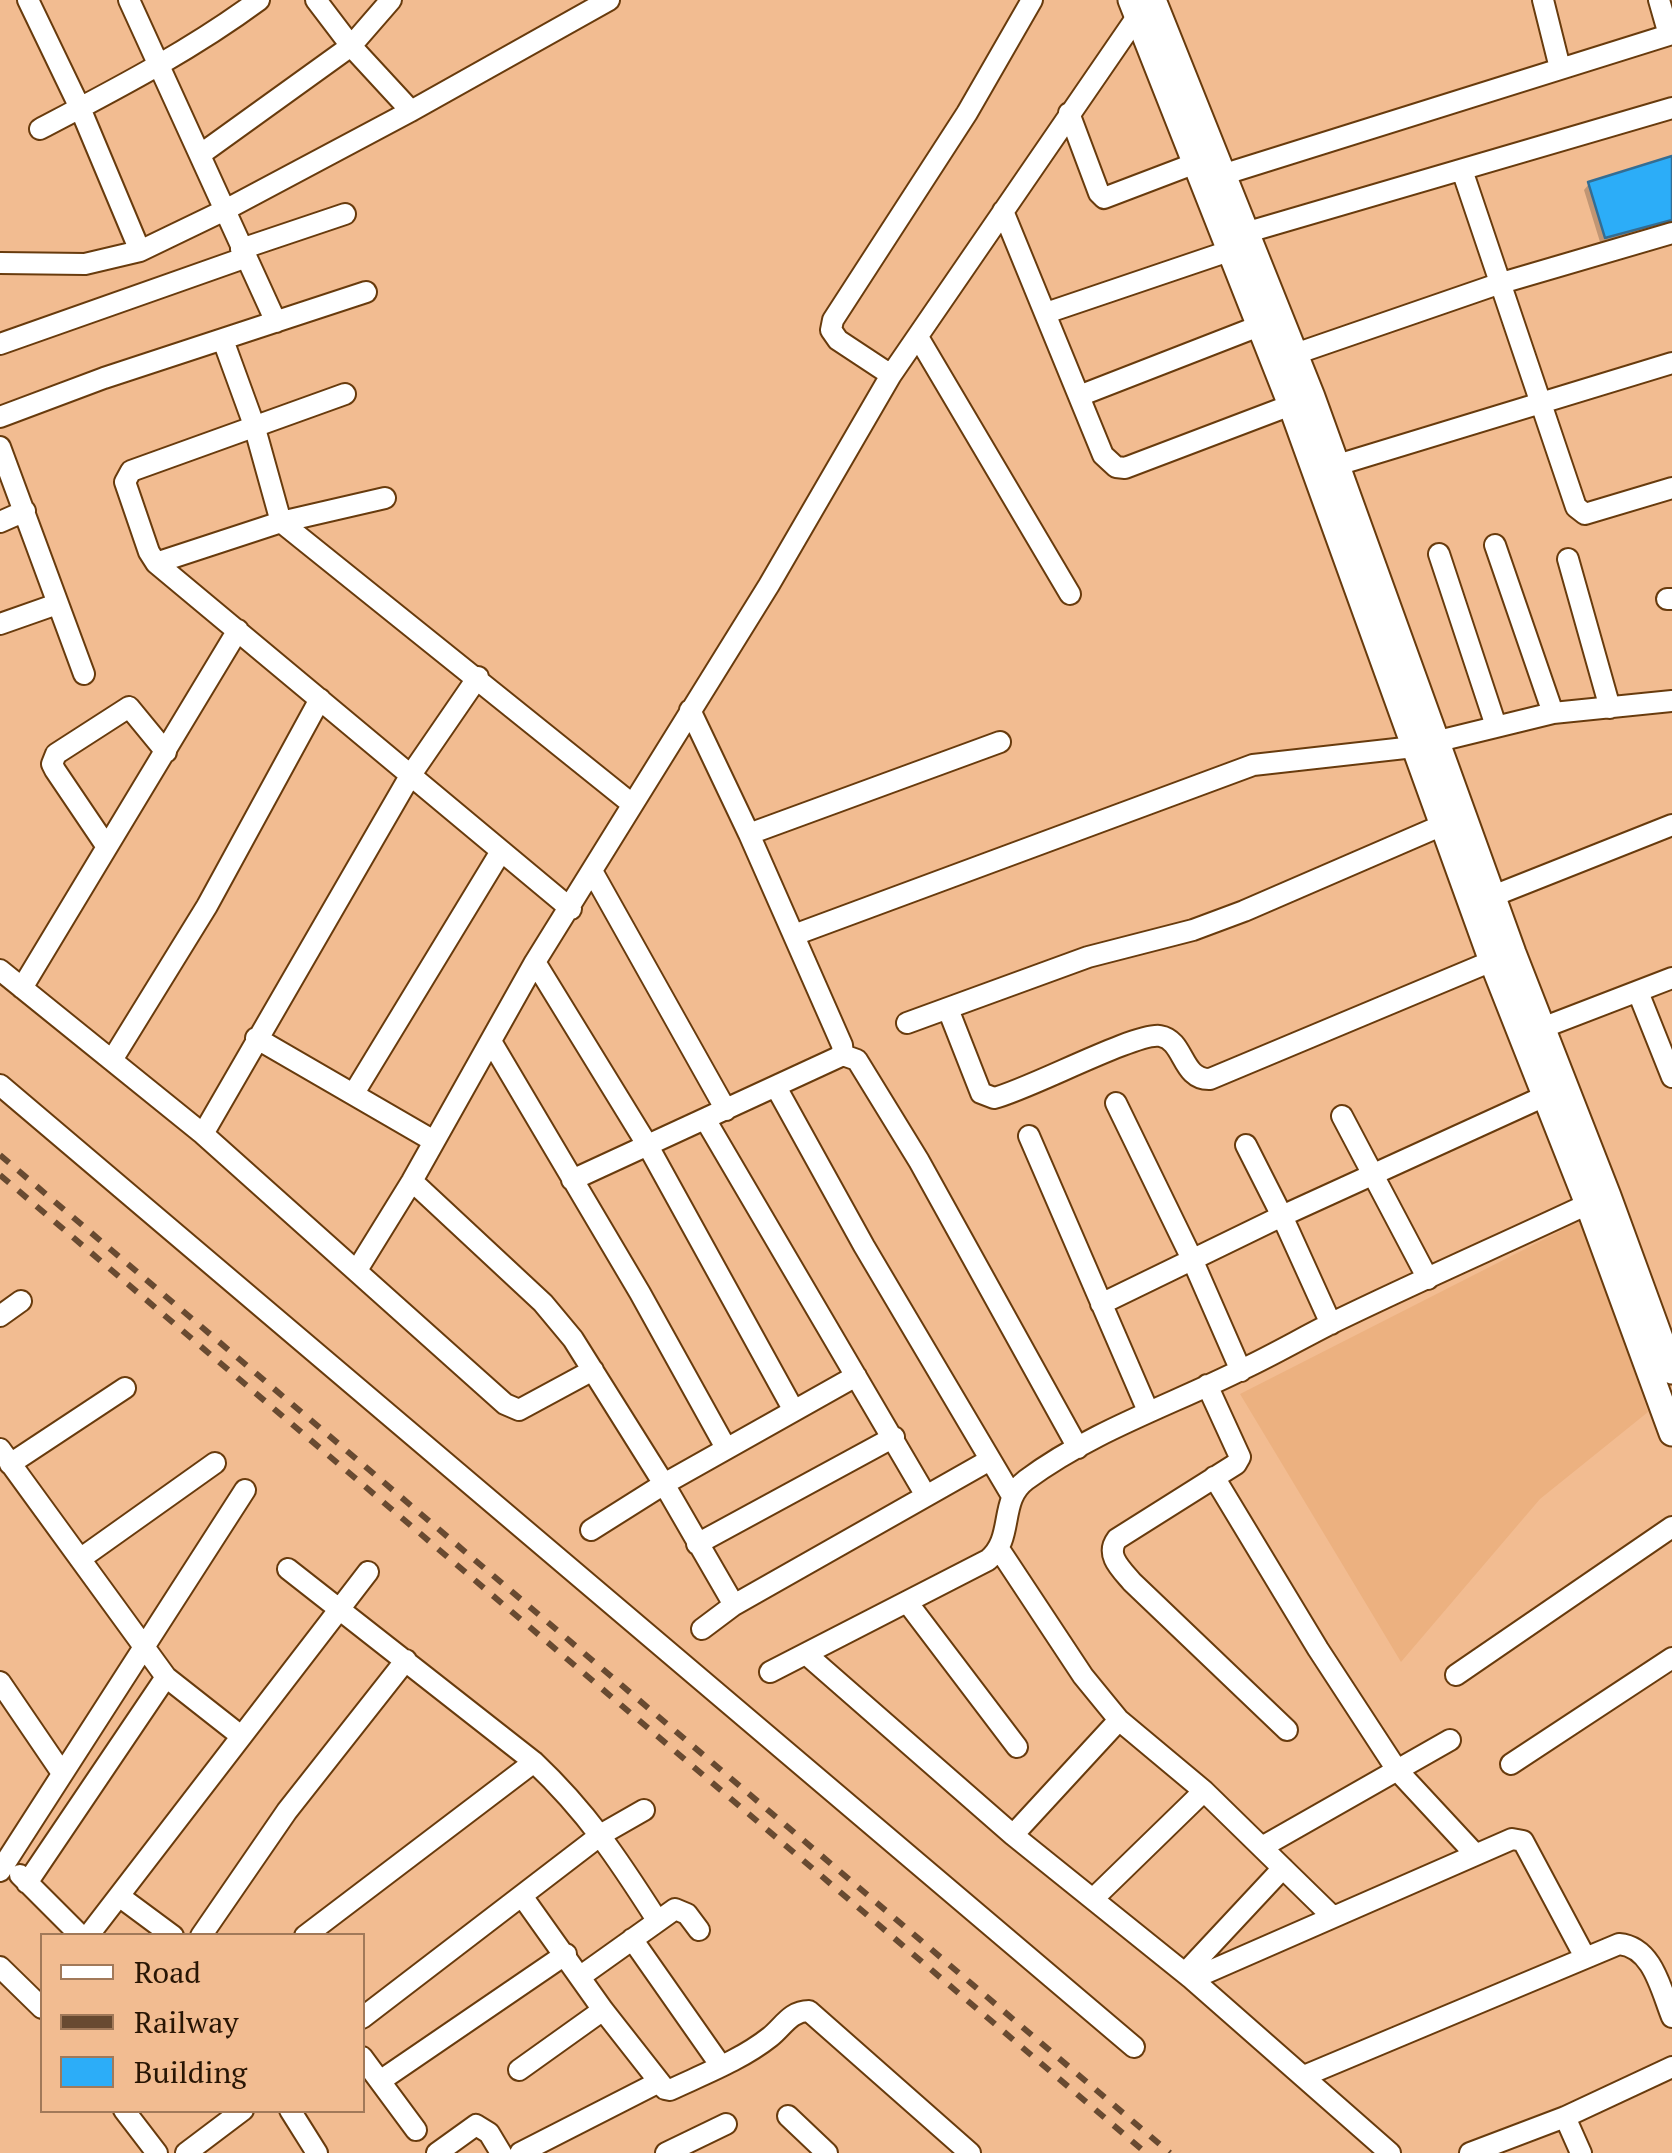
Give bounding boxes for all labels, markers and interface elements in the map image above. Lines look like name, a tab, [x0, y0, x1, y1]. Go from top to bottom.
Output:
legend	[40, 1933, 365, 2113]
text: Road	[134, 1952, 201, 1992]
text: Railway	[134, 2002, 238, 2042]
text: Building	[134, 2052, 247, 2092]

